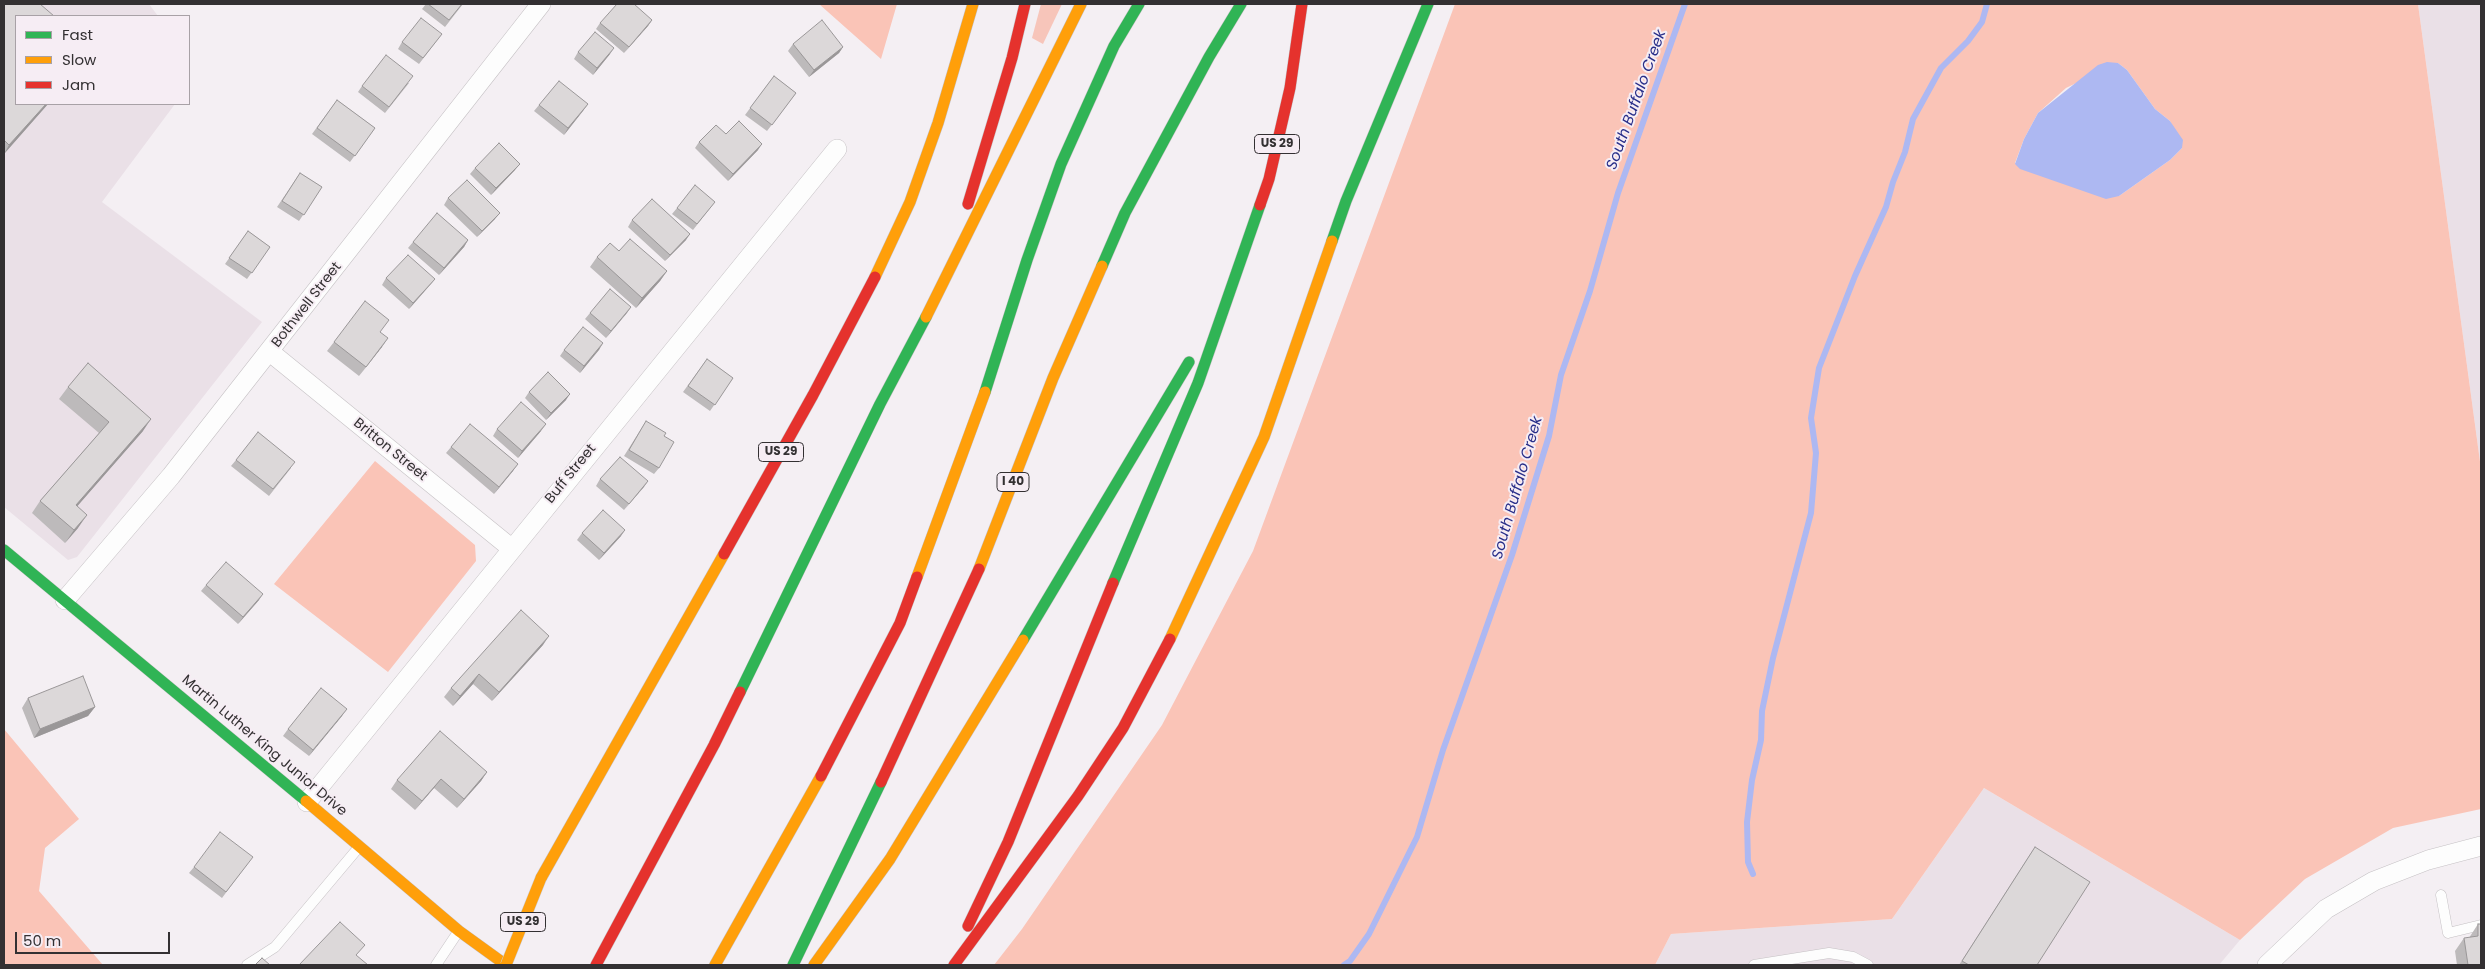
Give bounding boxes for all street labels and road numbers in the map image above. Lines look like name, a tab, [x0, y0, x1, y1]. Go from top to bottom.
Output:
road number: US 29	[1254, 134, 1300, 154]
street label: Bothwell Street	[269, 259, 345, 351]
street label: Britton Street	[350, 415, 430, 485]
street label: Buff Street	[542, 441, 600, 507]
road number: US 29	[758, 442, 804, 462]
road number: I 40	[997, 472, 1029, 492]
street label: Martin Luther King Junior Drive	[178, 672, 350, 820]
road number: US 29	[500, 912, 546, 932]

